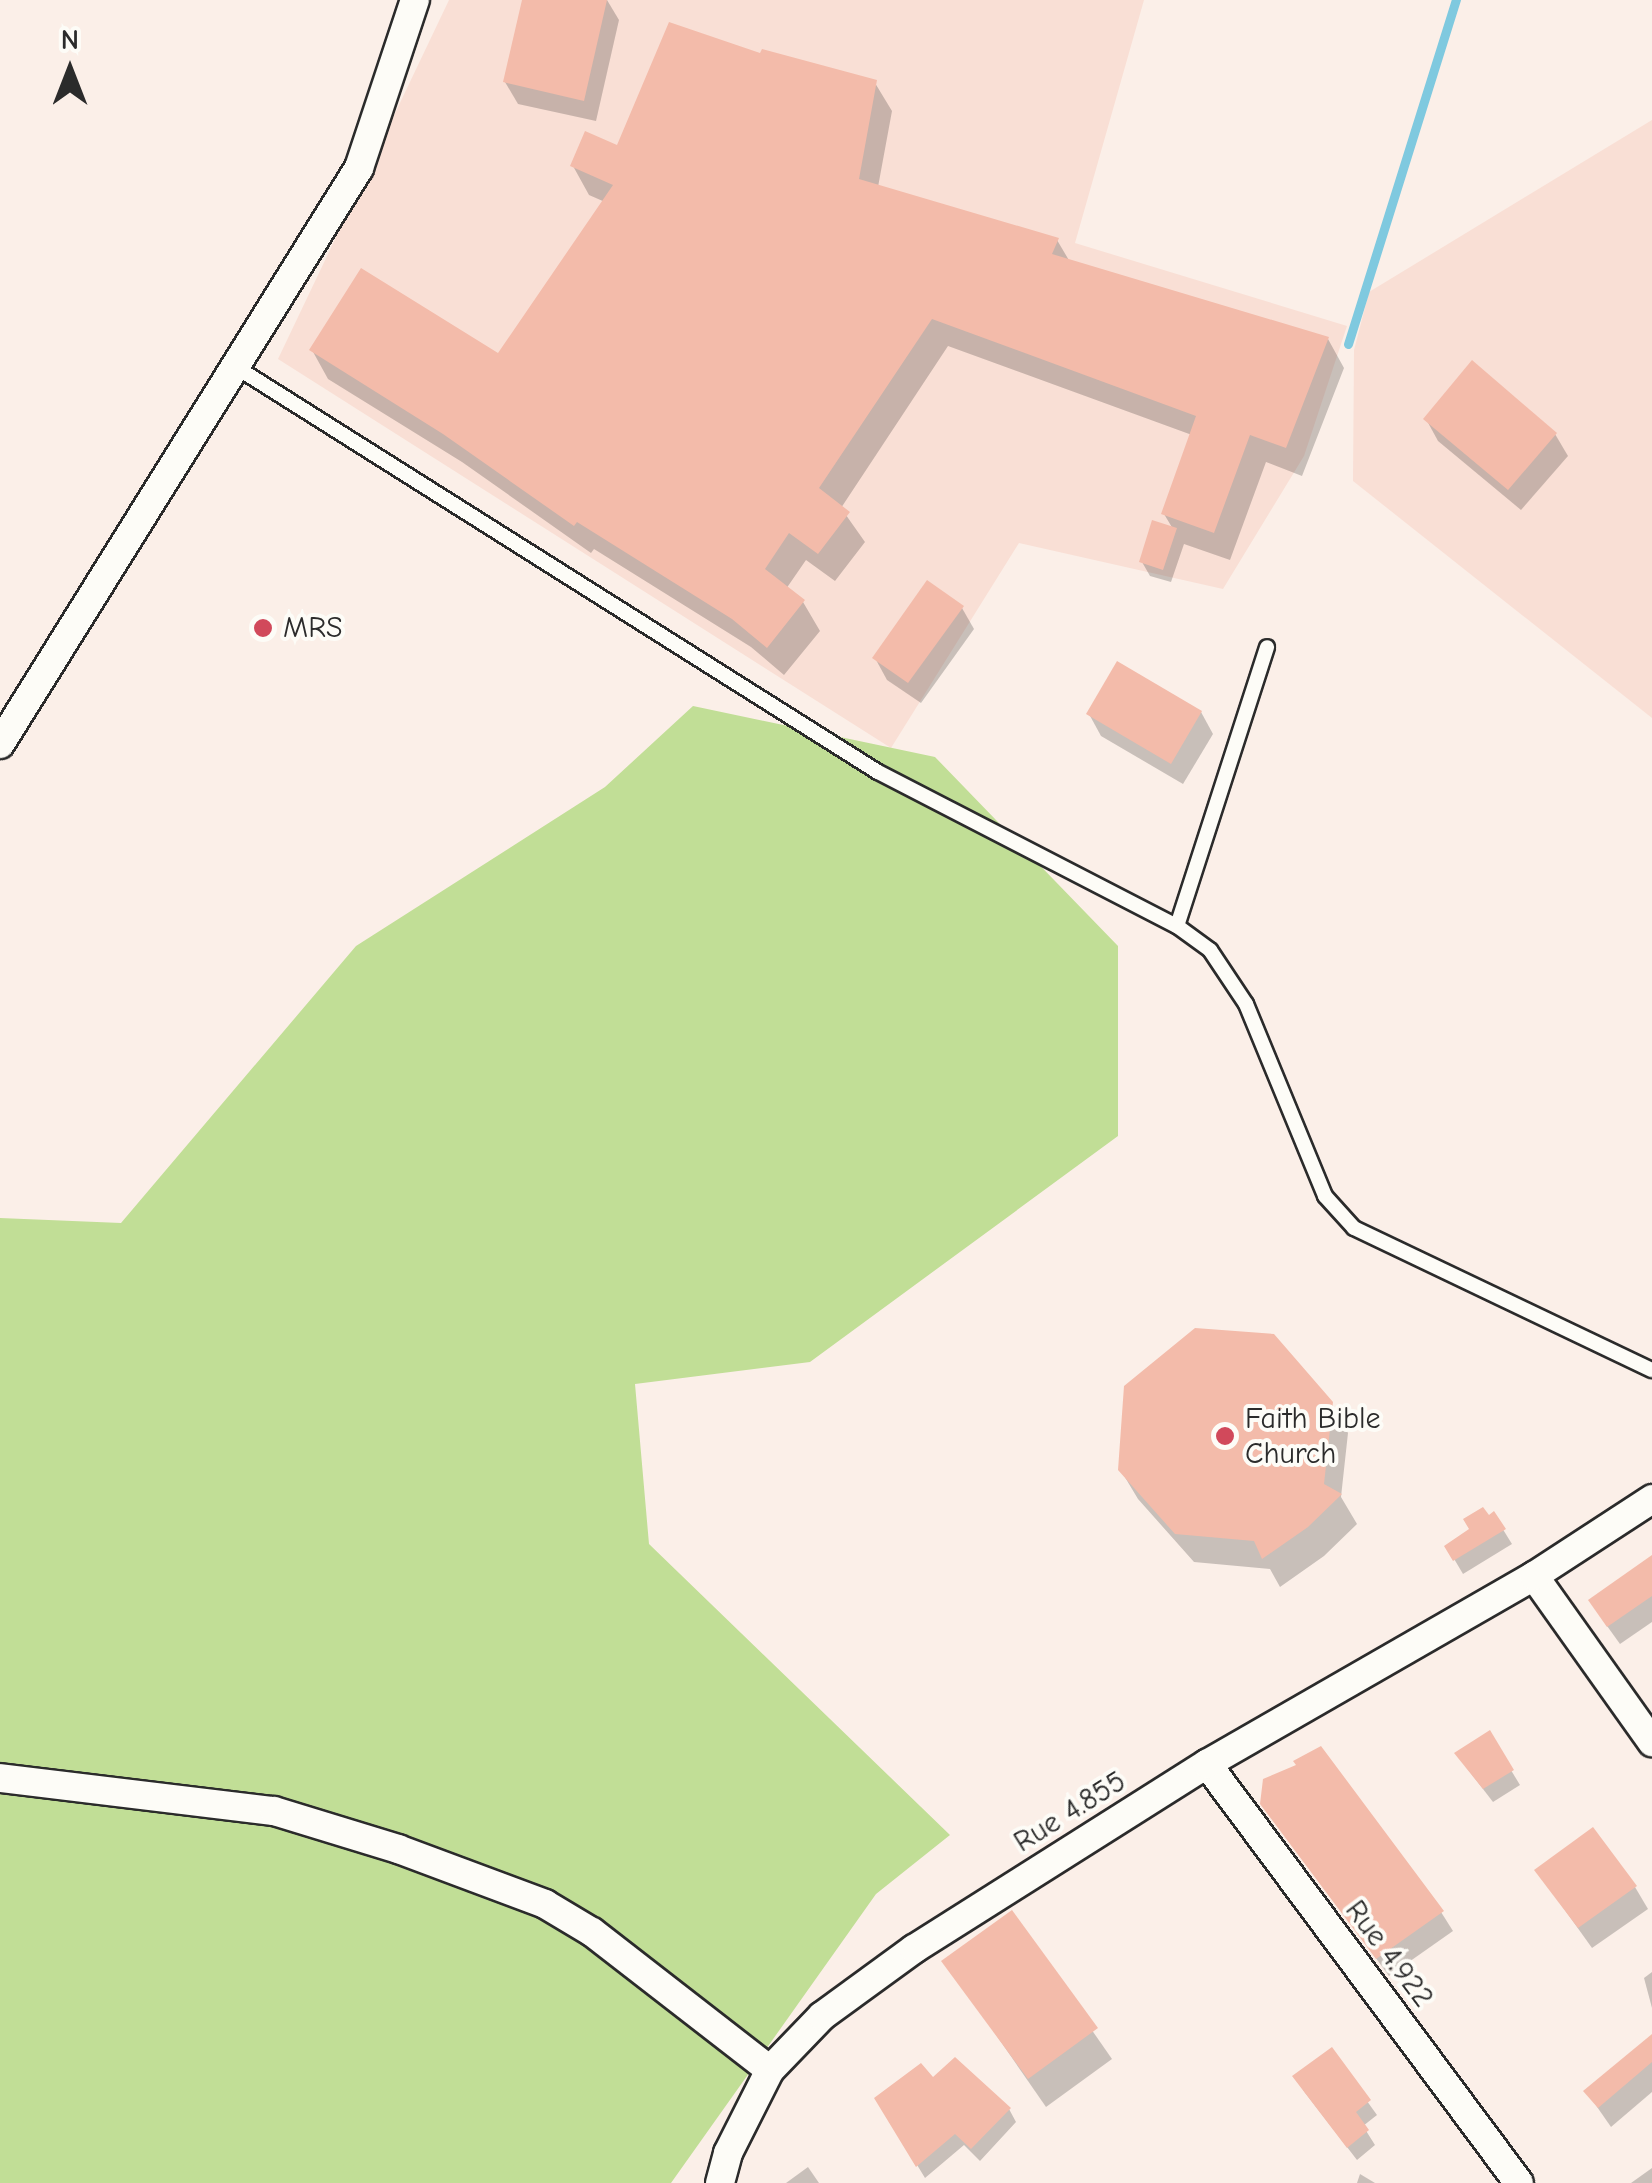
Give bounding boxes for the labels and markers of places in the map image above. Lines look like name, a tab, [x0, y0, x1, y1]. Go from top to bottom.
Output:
place label: MRS	[283, 610, 343, 646]
marker: MRS	[252, 617, 274, 639]
place label: Faith Bible Church	[1245, 1401, 1381, 1472]
marker: Faith Bible Church	[1214, 1425, 1236, 1447]

